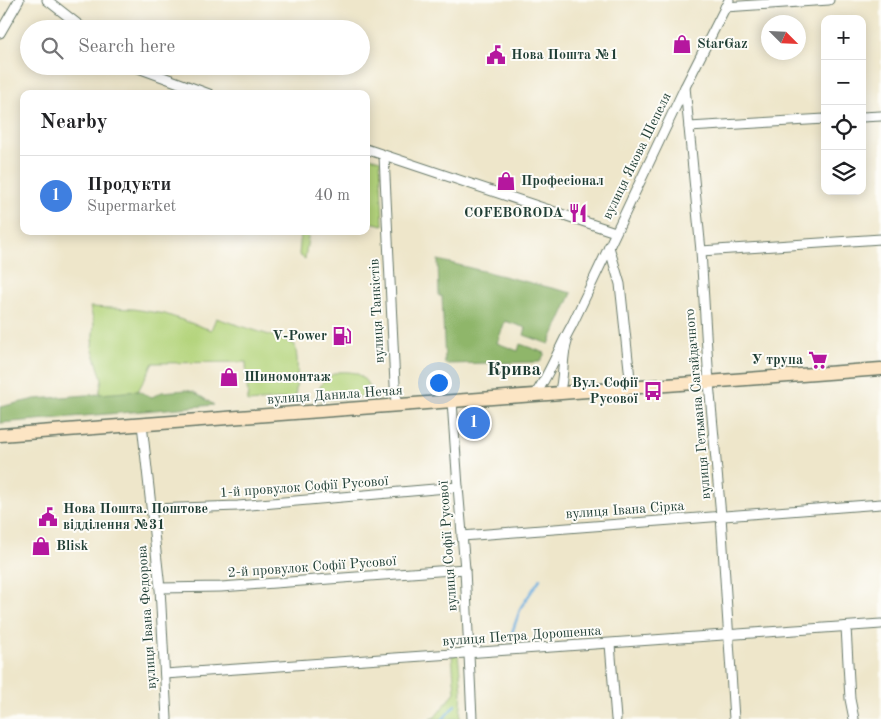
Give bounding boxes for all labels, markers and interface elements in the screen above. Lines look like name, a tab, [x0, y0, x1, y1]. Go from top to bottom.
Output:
north arrow	[761, 15, 806, 60]
map controls	[821, 15, 866, 195]
button: +	[821, 15, 866, 60]
search box	[20, 20, 370, 75]
shop icon: StarGaz	[671, 33, 693, 55]
icon: search	[38, 34, 66, 62]
place label: StarGaz	[697, 37, 748, 51]
text: Search here	[78, 38, 175, 57]
public building icon: Нова Пошта №1	[485, 44, 507, 66]
place label: Нова Пошта №1	[511, 48, 618, 62]
button: −	[821, 60, 866, 105]
street label: вулиця Якова Шепеля	[600, 90, 674, 222]
button: locate	[821, 105, 866, 150]
text: Nearby	[40, 112, 108, 133]
button: layers	[821, 150, 866, 195]
shop icon: Професіонал	[495, 170, 517, 192]
place label: Професіонал	[521, 174, 604, 189]
text: Продукти	[87, 176, 171, 195]
text: 1	[51, 188, 61, 204]
text: 40 m	[314, 188, 350, 204]
text: Supermarket	[87, 199, 176, 215]
restaurant icon: COFEBORODA	[567, 202, 589, 224]
place label: COFEBORODA	[464, 206, 563, 220]
street label: вулиця Танкістів	[367, 258, 387, 364]
street label: вулиця Гетьмана Сагайдачного	[683, 308, 713, 500]
fuel station icon: V-Power	[331, 325, 353, 347]
place label: V-Power	[272, 329, 327, 343]
supermarket icon: У трупа	[807, 349, 829, 371]
place label: У трупа	[752, 353, 803, 367]
district label: Крива	[487, 361, 542, 380]
shop icon: Шиномонтаж	[218, 366, 240, 388]
place label: Шиномонтаж	[244, 370, 331, 384]
your location	[426, 370, 452, 396]
place label: Вул. Софії Русової	[572, 376, 639, 406]
bus stop icon: Вул. Софії Русової	[642, 380, 664, 402]
street label: вулиця Данила Нечая	[267, 383, 403, 407]
pin: 1	[458, 404, 490, 442]
street label: 1-й провулок Софії Русової	[219, 474, 389, 501]
street label: вулиця Софії Русової	[436, 480, 461, 612]
street label: вулиця Івана Сірка	[565, 499, 685, 521]
place label: Нова Пошта. Поштове відділення №31	[63, 502, 208, 532]
public building icon: Нова Пошта. Поштове відділення №31	[37, 506, 59, 528]
shop icon: Blisk	[30, 535, 52, 557]
place label: Blisk	[56, 539, 88, 553]
street label: вулиця Івана Федорова	[135, 544, 159, 689]
street label: 2-й провулок Софії Русової	[227, 554, 397, 581]
street label: вулиця Петра Дорошенка	[442, 623, 602, 649]

